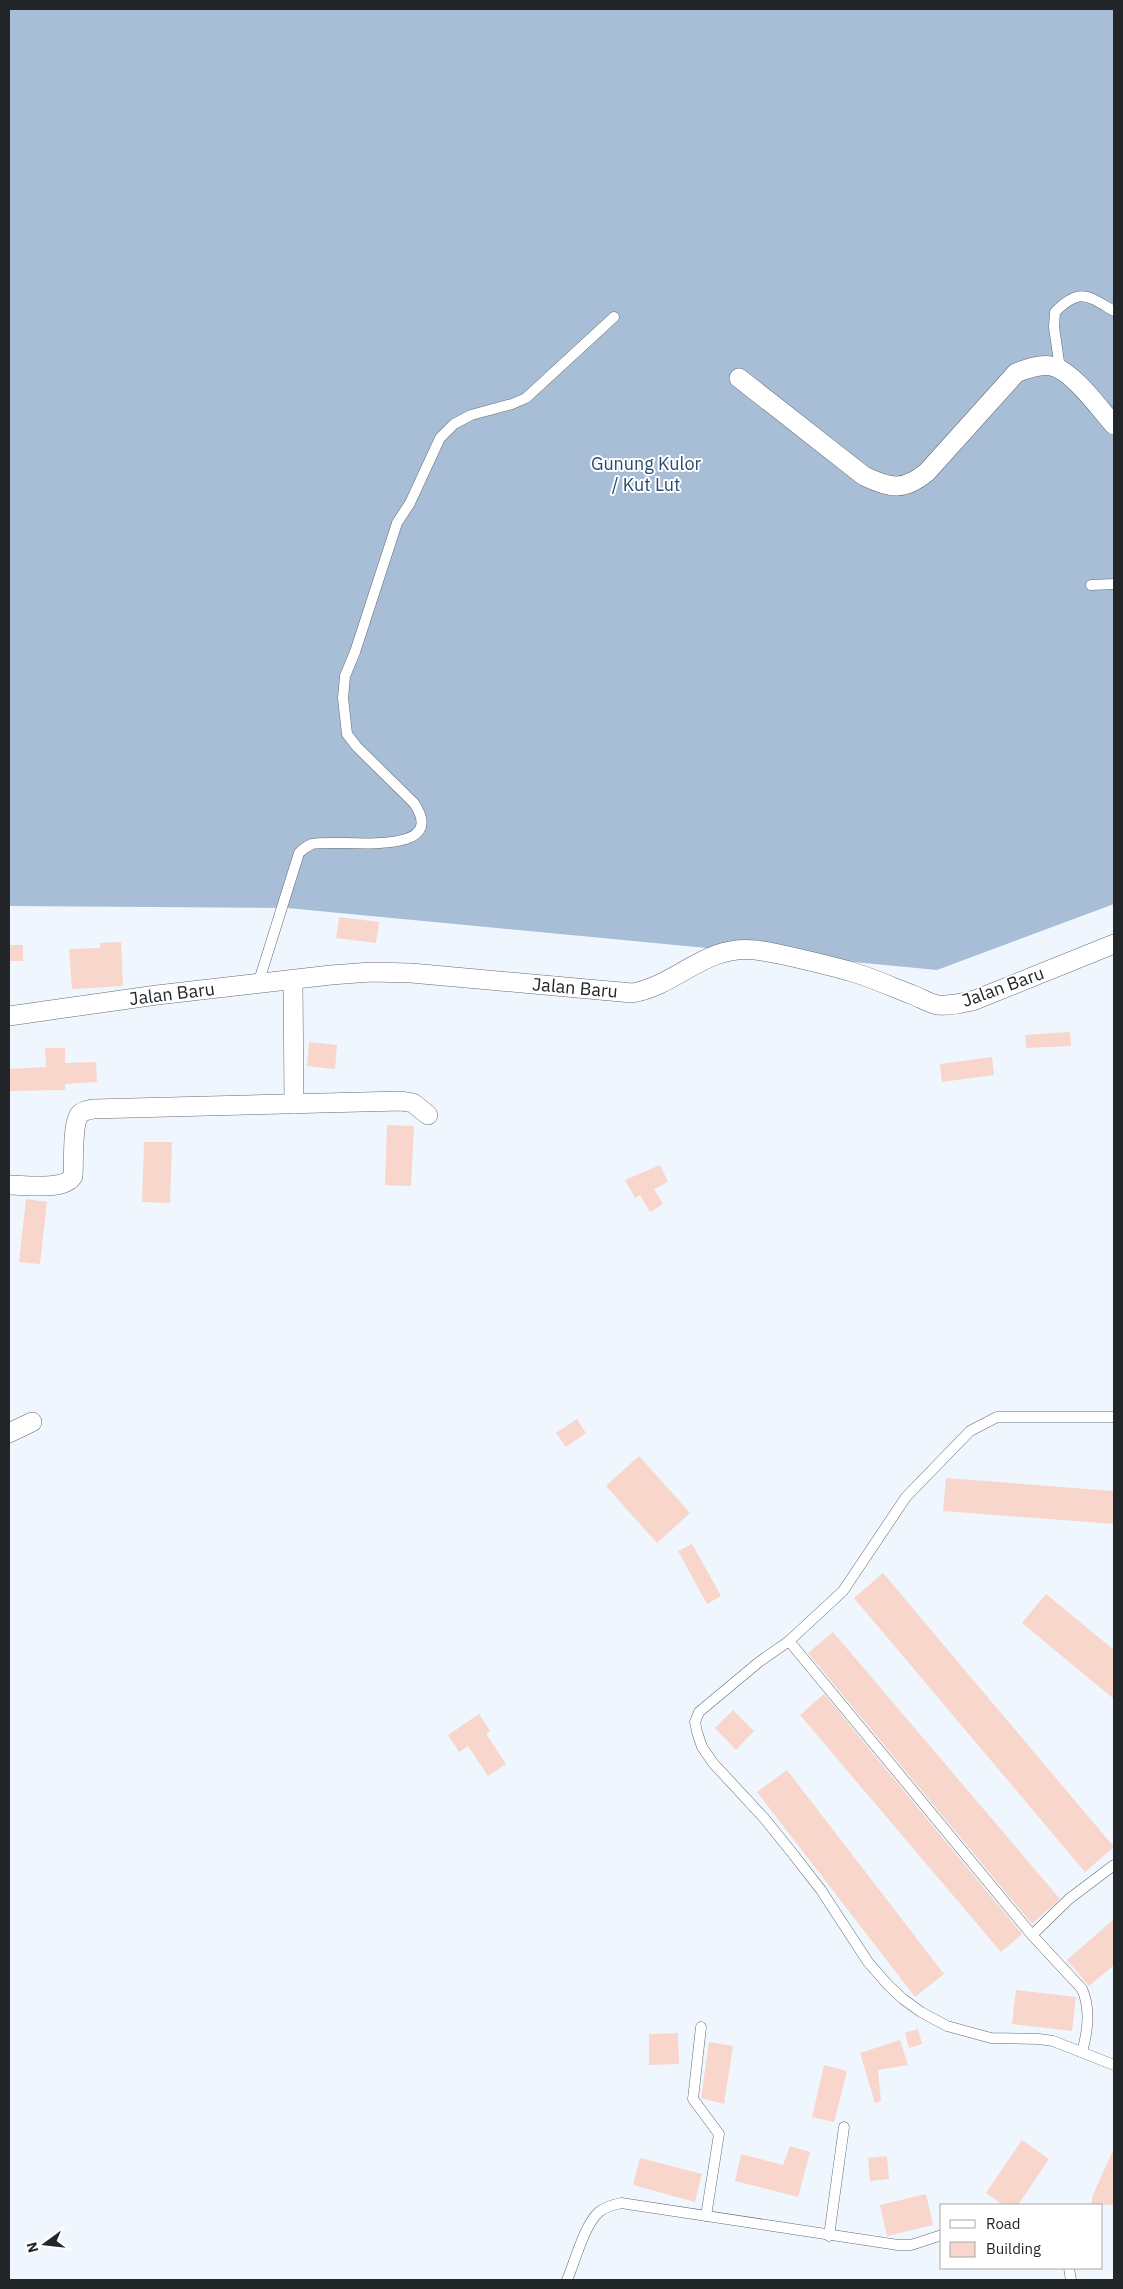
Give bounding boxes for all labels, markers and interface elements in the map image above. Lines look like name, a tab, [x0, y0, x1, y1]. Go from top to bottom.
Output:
park label: Gunung Kulor / Kut Lut	[591, 452, 701, 496]
street label: Jalan Baru	[959, 961, 1047, 1012]
street label: Jalan Baru	[531, 972, 619, 1003]
street label: Jalan Baru	[128, 977, 216, 1010]
legend	[940, 2204, 1103, 2269]
text: Road	[986, 2214, 1021, 2233]
north arrow	[20, 2219, 70, 2269]
text: Building	[986, 2239, 1041, 2258]
text: N	[22, 2240, 42, 2255]

